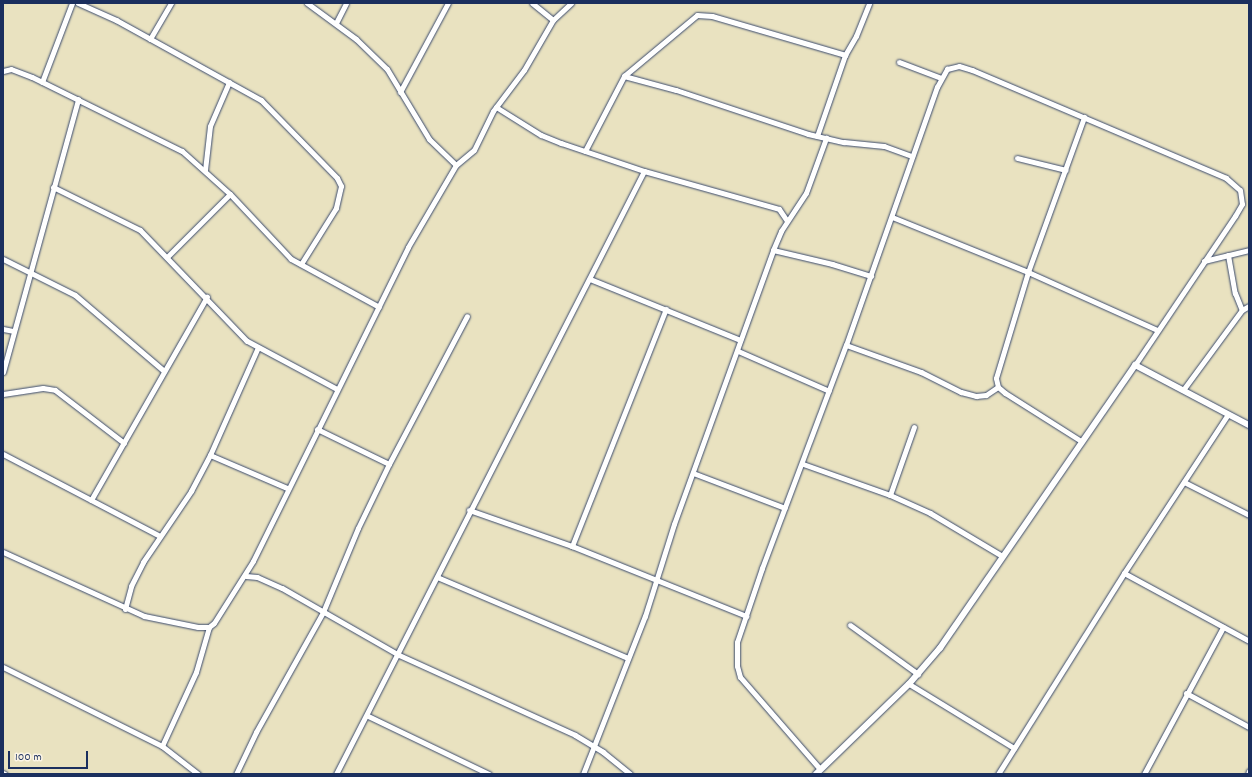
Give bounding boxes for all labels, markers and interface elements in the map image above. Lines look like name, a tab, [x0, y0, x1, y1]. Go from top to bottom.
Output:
scale bar	[10, 743, 90, 769]
text: 100 m	[15, 749, 42, 766]

